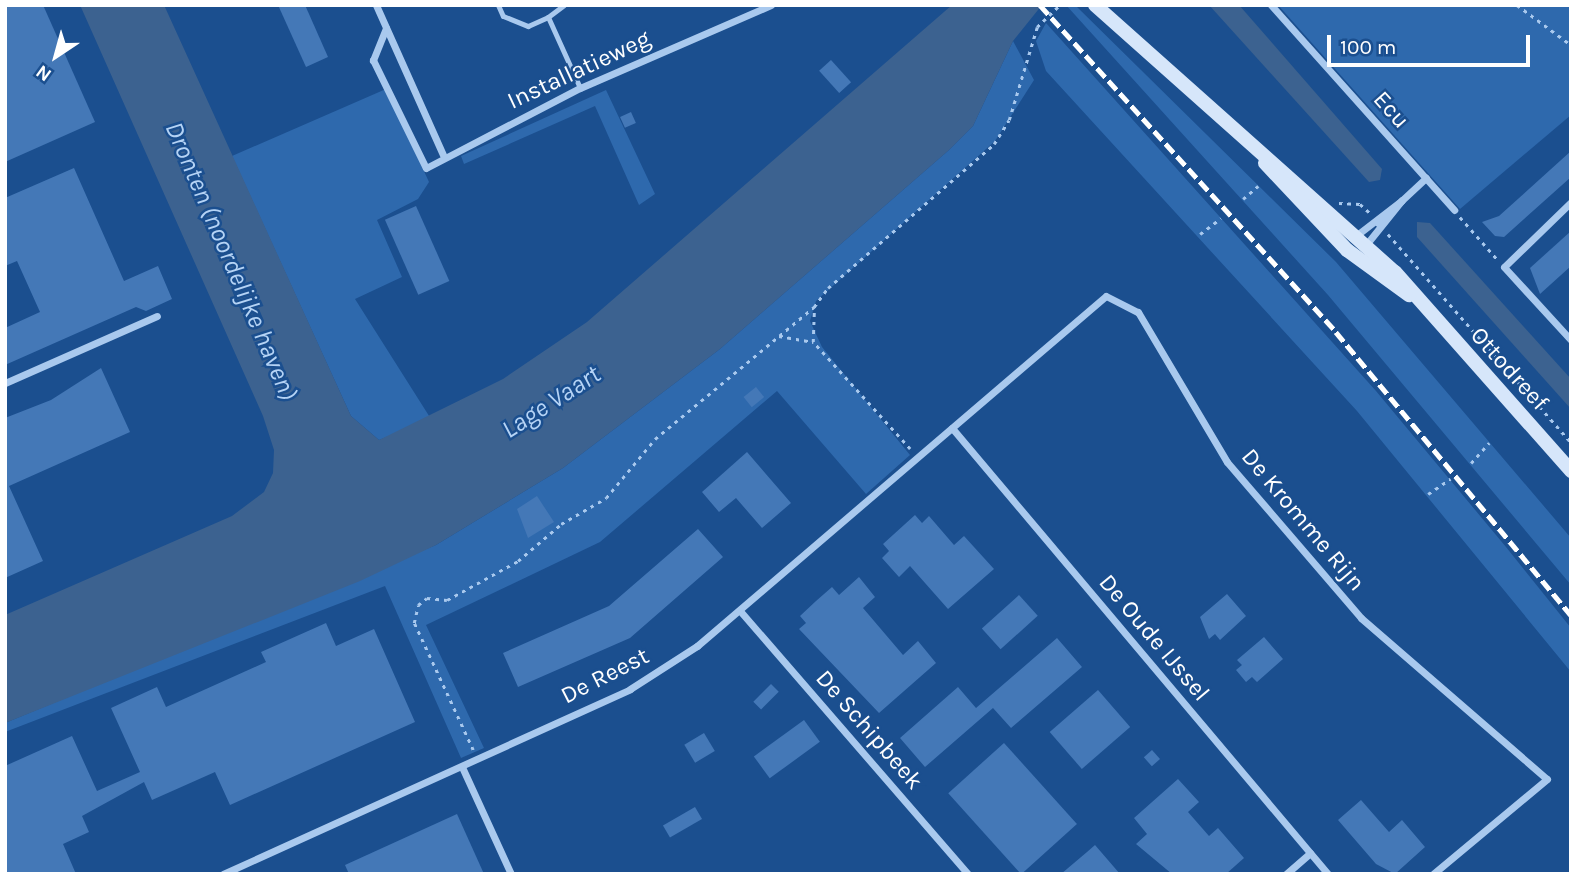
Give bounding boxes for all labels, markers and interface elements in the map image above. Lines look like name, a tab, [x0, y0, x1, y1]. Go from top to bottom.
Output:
north arrow	[21, 21, 91, 91]
scale bar	[1331, 21, 1534, 65]
street label: Installatieweg	[503, 24, 655, 116]
text: 100 m	[1340, 35, 1397, 59]
text: N	[32, 60, 56, 86]
street label: Ecu	[1367, 85, 1415, 135]
water label: Dronten (noordelijke haven)	[158, 117, 304, 405]
street label: Ottodreef	[1464, 321, 1554, 417]
water label: Lage Vaart	[496, 359, 606, 445]
street label: De Kromme Rijn	[1235, 443, 1371, 597]
street label: De Oude IJssel	[1093, 569, 1215, 707]
street label: De Reest	[556, 642, 654, 710]
street label: De Schipbeek	[809, 664, 929, 796]

